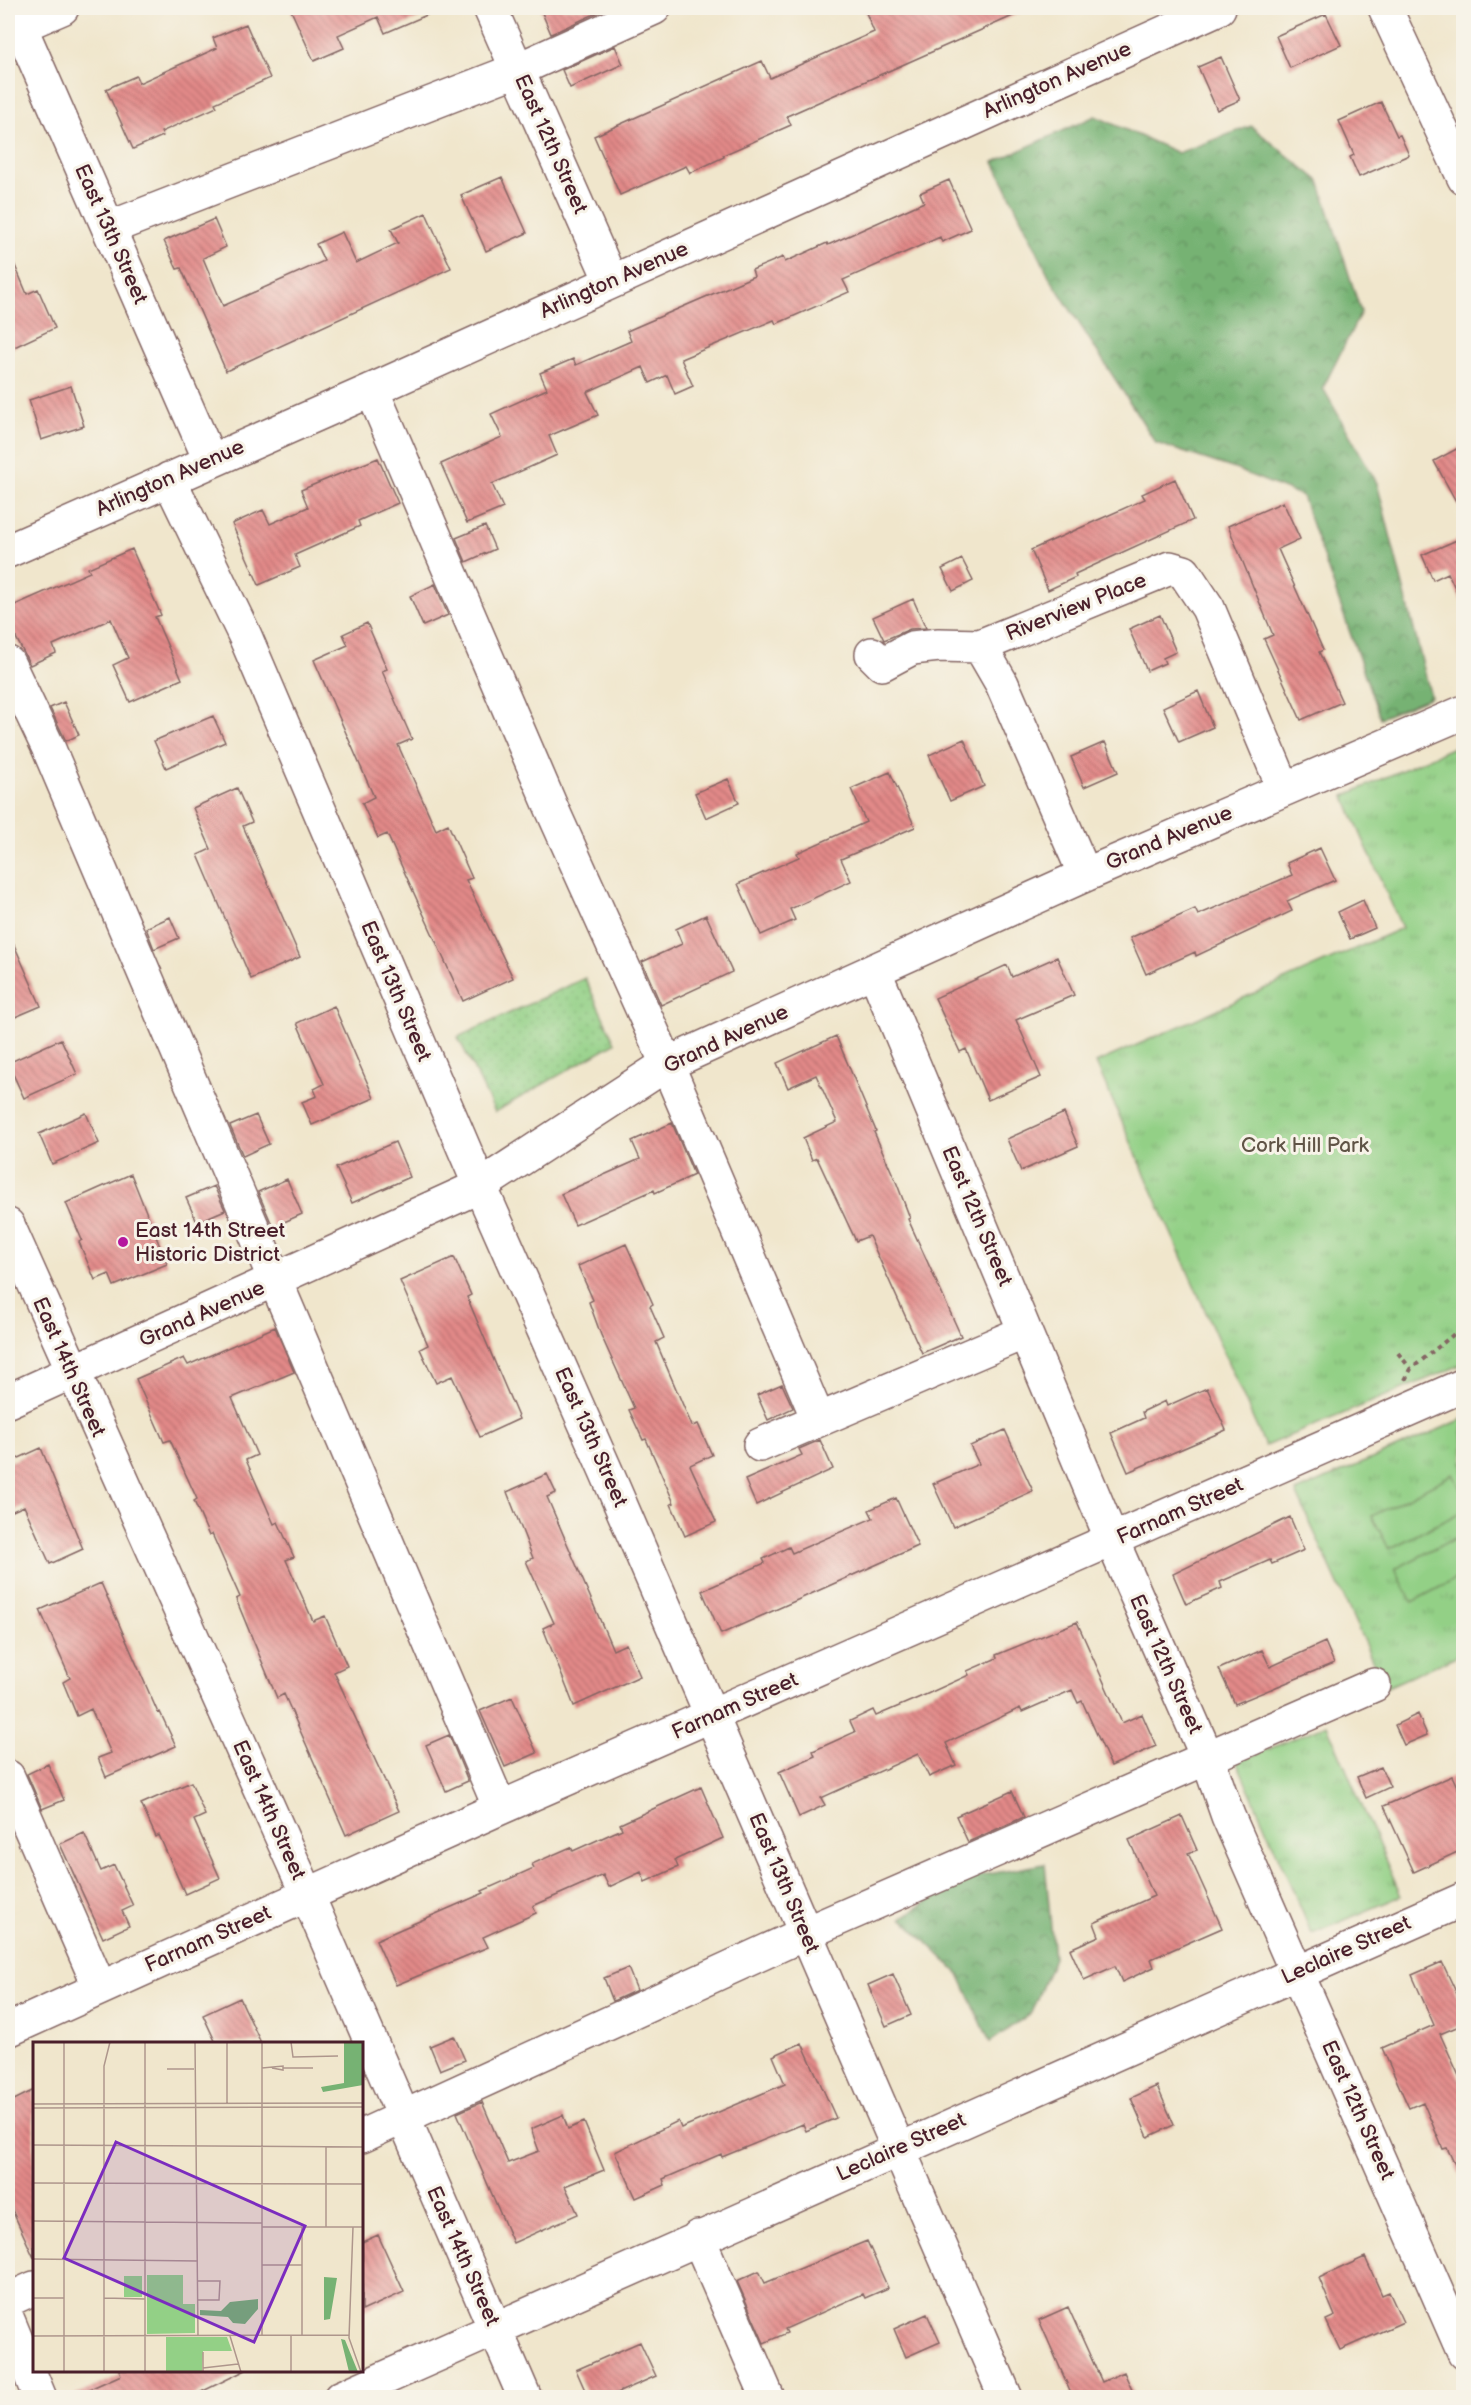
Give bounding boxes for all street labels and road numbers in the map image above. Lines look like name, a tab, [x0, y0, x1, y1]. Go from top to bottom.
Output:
street label: Arlington Avenue	[979, 36, 1135, 124]
street label: East 12th Street	[509, 71, 593, 218]
street label: East 13th Street	[69, 160, 153, 308]
street label: Arlington Avenue	[536, 236, 692, 324]
street label: Arlington Avenue	[92, 434, 248, 522]
street label: Riverview Place	[1002, 567, 1150, 647]
street label: Grand Avenue	[1102, 800, 1236, 876]
street label: East 13th Street	[355, 917, 437, 1066]
street label: Grand Avenue	[660, 999, 792, 1079]
street label: East 12th Street	[936, 1142, 1018, 1290]
street label: Grand Avenue	[135, 1275, 269, 1353]
street label: East 14th Street	[27, 1293, 111, 1441]
street label: East 13th Street	[549, 1363, 633, 1511]
street label: Farnam Street	[1113, 1472, 1247, 1550]
street label: East 12th Street	[1124, 1591, 1208, 1738]
street label: Farnam Street	[668, 1667, 802, 1745]
street label: East 14th Street	[227, 1736, 311, 1884]
street label: East 13th Street	[743, 1809, 825, 1958]
street label: Farnam Street	[141, 1900, 275, 1978]
street label: Leclaire Street	[1277, 1910, 1415, 1990]
street label: East 12th Street	[1316, 2037, 1400, 2184]
street label: Leclaire Street	[832, 2107, 970, 2187]
street label: East 14th Street	[421, 2182, 505, 2330]

